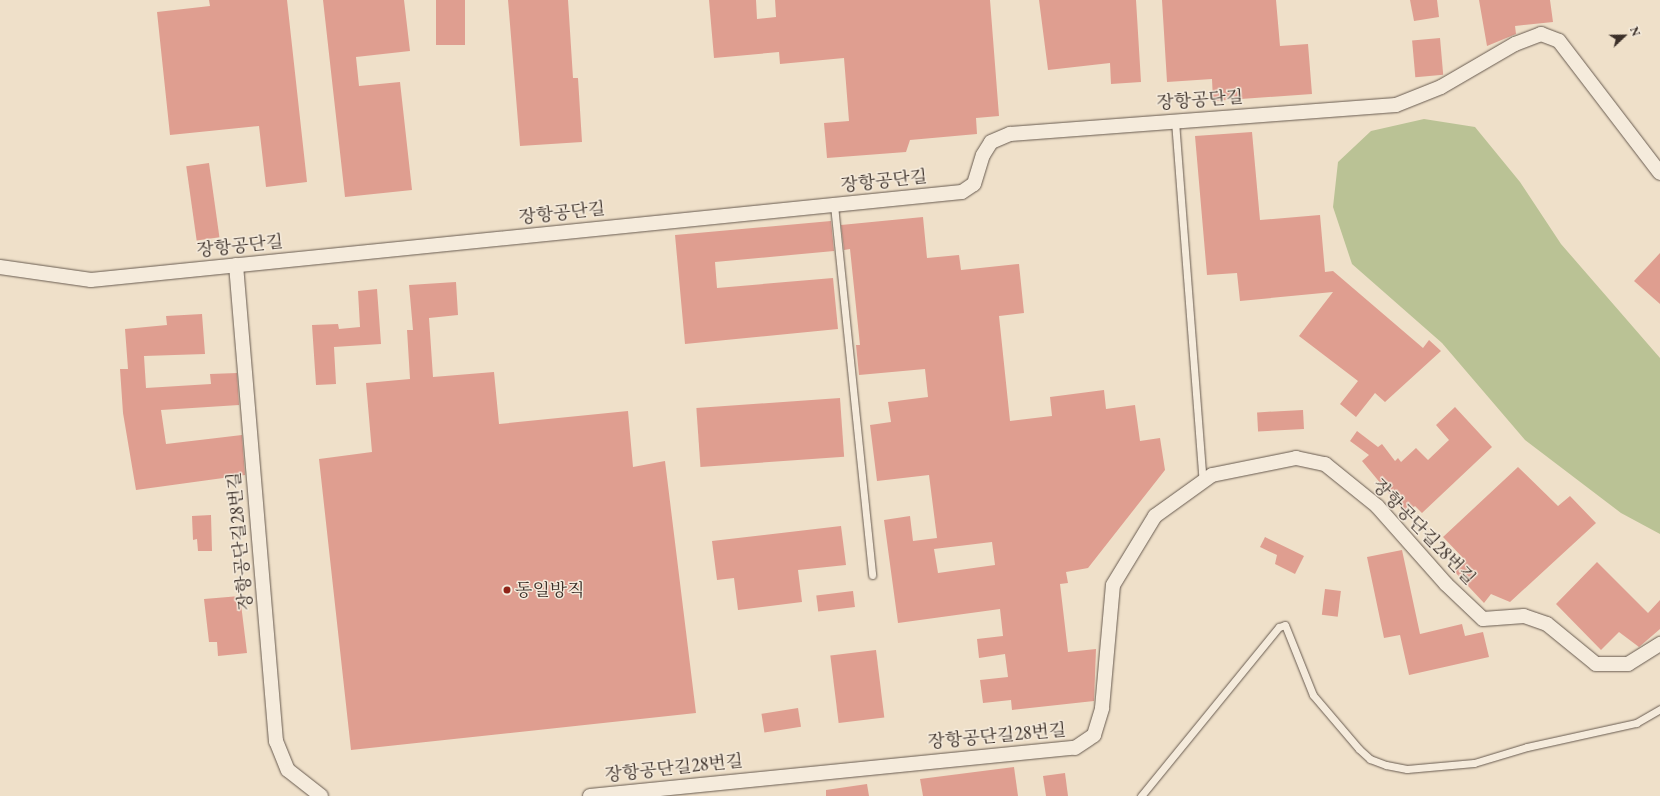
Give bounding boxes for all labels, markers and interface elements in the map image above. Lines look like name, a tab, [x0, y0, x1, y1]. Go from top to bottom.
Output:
north arrow	[1604, 16, 1644, 56]
text: N	[1627, 25, 1643, 38]
street label: 장항공단길	[1156, 86, 1244, 114]
street label: 장항공단길	[840, 166, 928, 196]
street label: 장항공단길	[518, 198, 606, 228]
street label: 장항공단길	[196, 231, 284, 261]
street label: 장항공단길28번길	[223, 471, 257, 611]
street label: 장항공단길28번길	[1368, 475, 1480, 589]
place label: 동일방직	[515, 579, 585, 601]
marker: 동일방직	[502, 585, 512, 595]
street label: 장항공단길28번길	[927, 719, 1067, 753]
street label: 장항공단길28번길	[604, 750, 744, 786]

